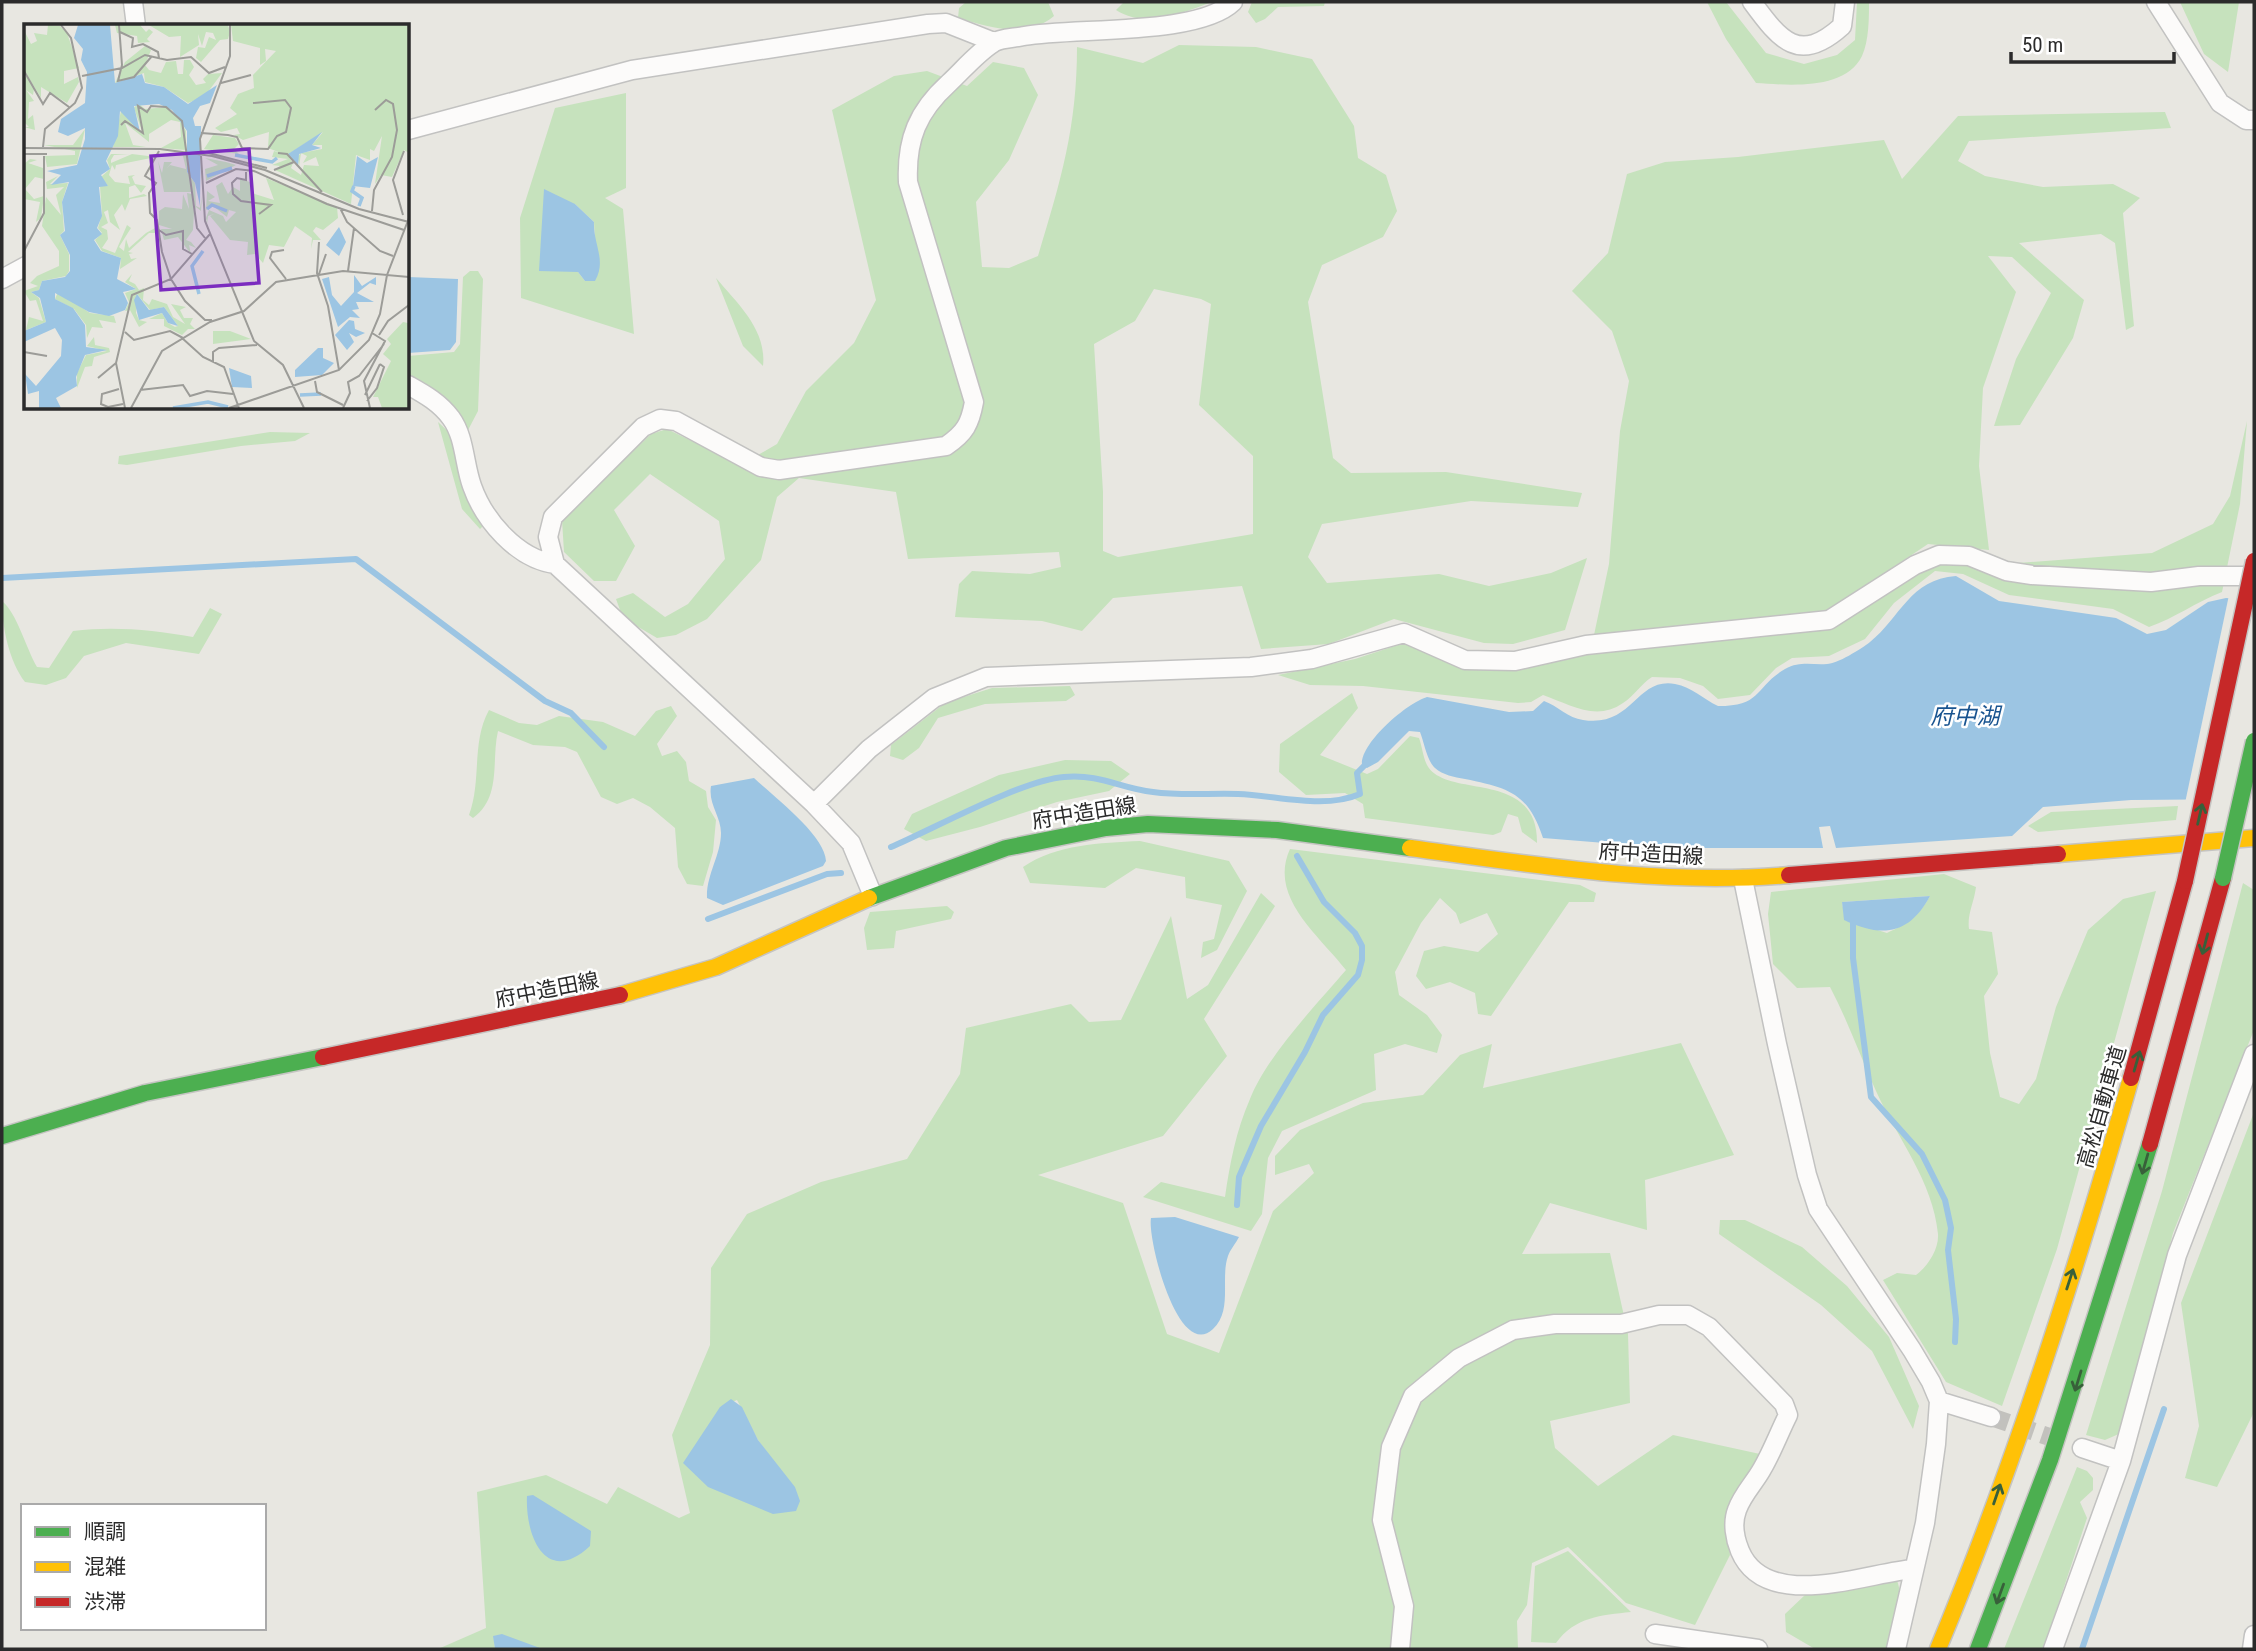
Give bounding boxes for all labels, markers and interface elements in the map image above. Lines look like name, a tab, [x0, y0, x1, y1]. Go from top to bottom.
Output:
scale bar	[2011, 21, 2174, 65]
inset map	[24, 24, 410, 410]
text: 50 m	[2022, 33, 2063, 57]
water label: 府中湖	[1931, 703, 2003, 730]
street label: 府中造田線	[1030, 793, 1138, 833]
one-way arrow	[2194, 803, 2208, 826]
street label: 府中造田線	[1598, 839, 1704, 869]
one-way arrow	[2198, 932, 2211, 955]
street label: 府中造田線	[493, 968, 601, 1012]
street label: 高松自動車道	[2073, 1043, 2131, 1171]
one-way arrow	[2131, 1050, 2144, 1072]
one-way arrow	[2138, 1152, 2151, 1174]
one-way arrow	[2065, 1268, 2078, 1290]
one-way arrow	[2071, 1369, 2083, 1391]
one-way arrow	[1991, 1483, 2004, 1505]
legend	[21, 1504, 266, 1630]
text: 順調	[84, 1520, 126, 1544]
text: 混雑	[84, 1555, 126, 1579]
one-way arrow	[1993, 1583, 2005, 1605]
text: 渋滞	[84, 1590, 126, 1614]

